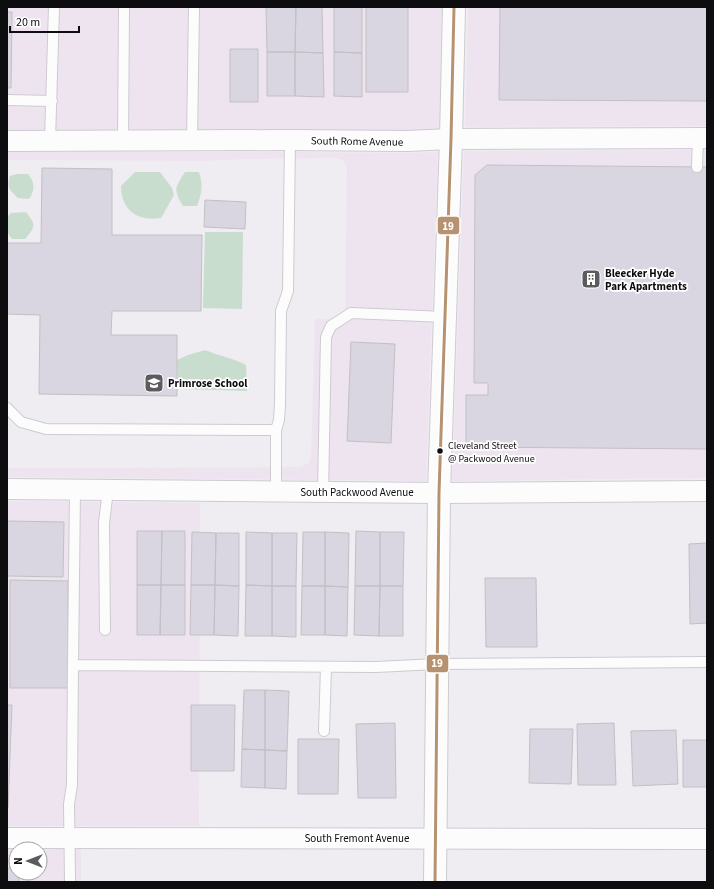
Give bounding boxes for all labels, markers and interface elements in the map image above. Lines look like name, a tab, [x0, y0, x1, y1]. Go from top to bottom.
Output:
scale bar	[10, 8, 79, 34]
text: 20 m	[16, 14, 40, 31]
street label: South Rome Avenue	[311, 133, 404, 150]
line badge: 19	[437, 216, 460, 235]
text: 19	[442, 219, 454, 234]
place label: Bleecker Hyde Park Apartments	[605, 266, 687, 294]
building icon: Bleecker Hyde Park Apartments	[580, 268, 602, 290]
school or university icon: Primrose School	[143, 372, 165, 394]
place label: Primrose School	[168, 376, 248, 391]
place label: Cleveland Street @ Packwood Avenue	[448, 439, 535, 466]
marker: Cleveland Street @ Packwood Avenue	[435, 446, 445, 456]
street label: South Packwood Avenue	[300, 485, 414, 500]
line badge: 19	[426, 654, 449, 673]
text: 19	[431, 656, 443, 671]
street label: South Fremont Avenue	[304, 831, 410, 846]
north arrow	[8, 841, 48, 881]
text: N	[11, 857, 26, 865]

